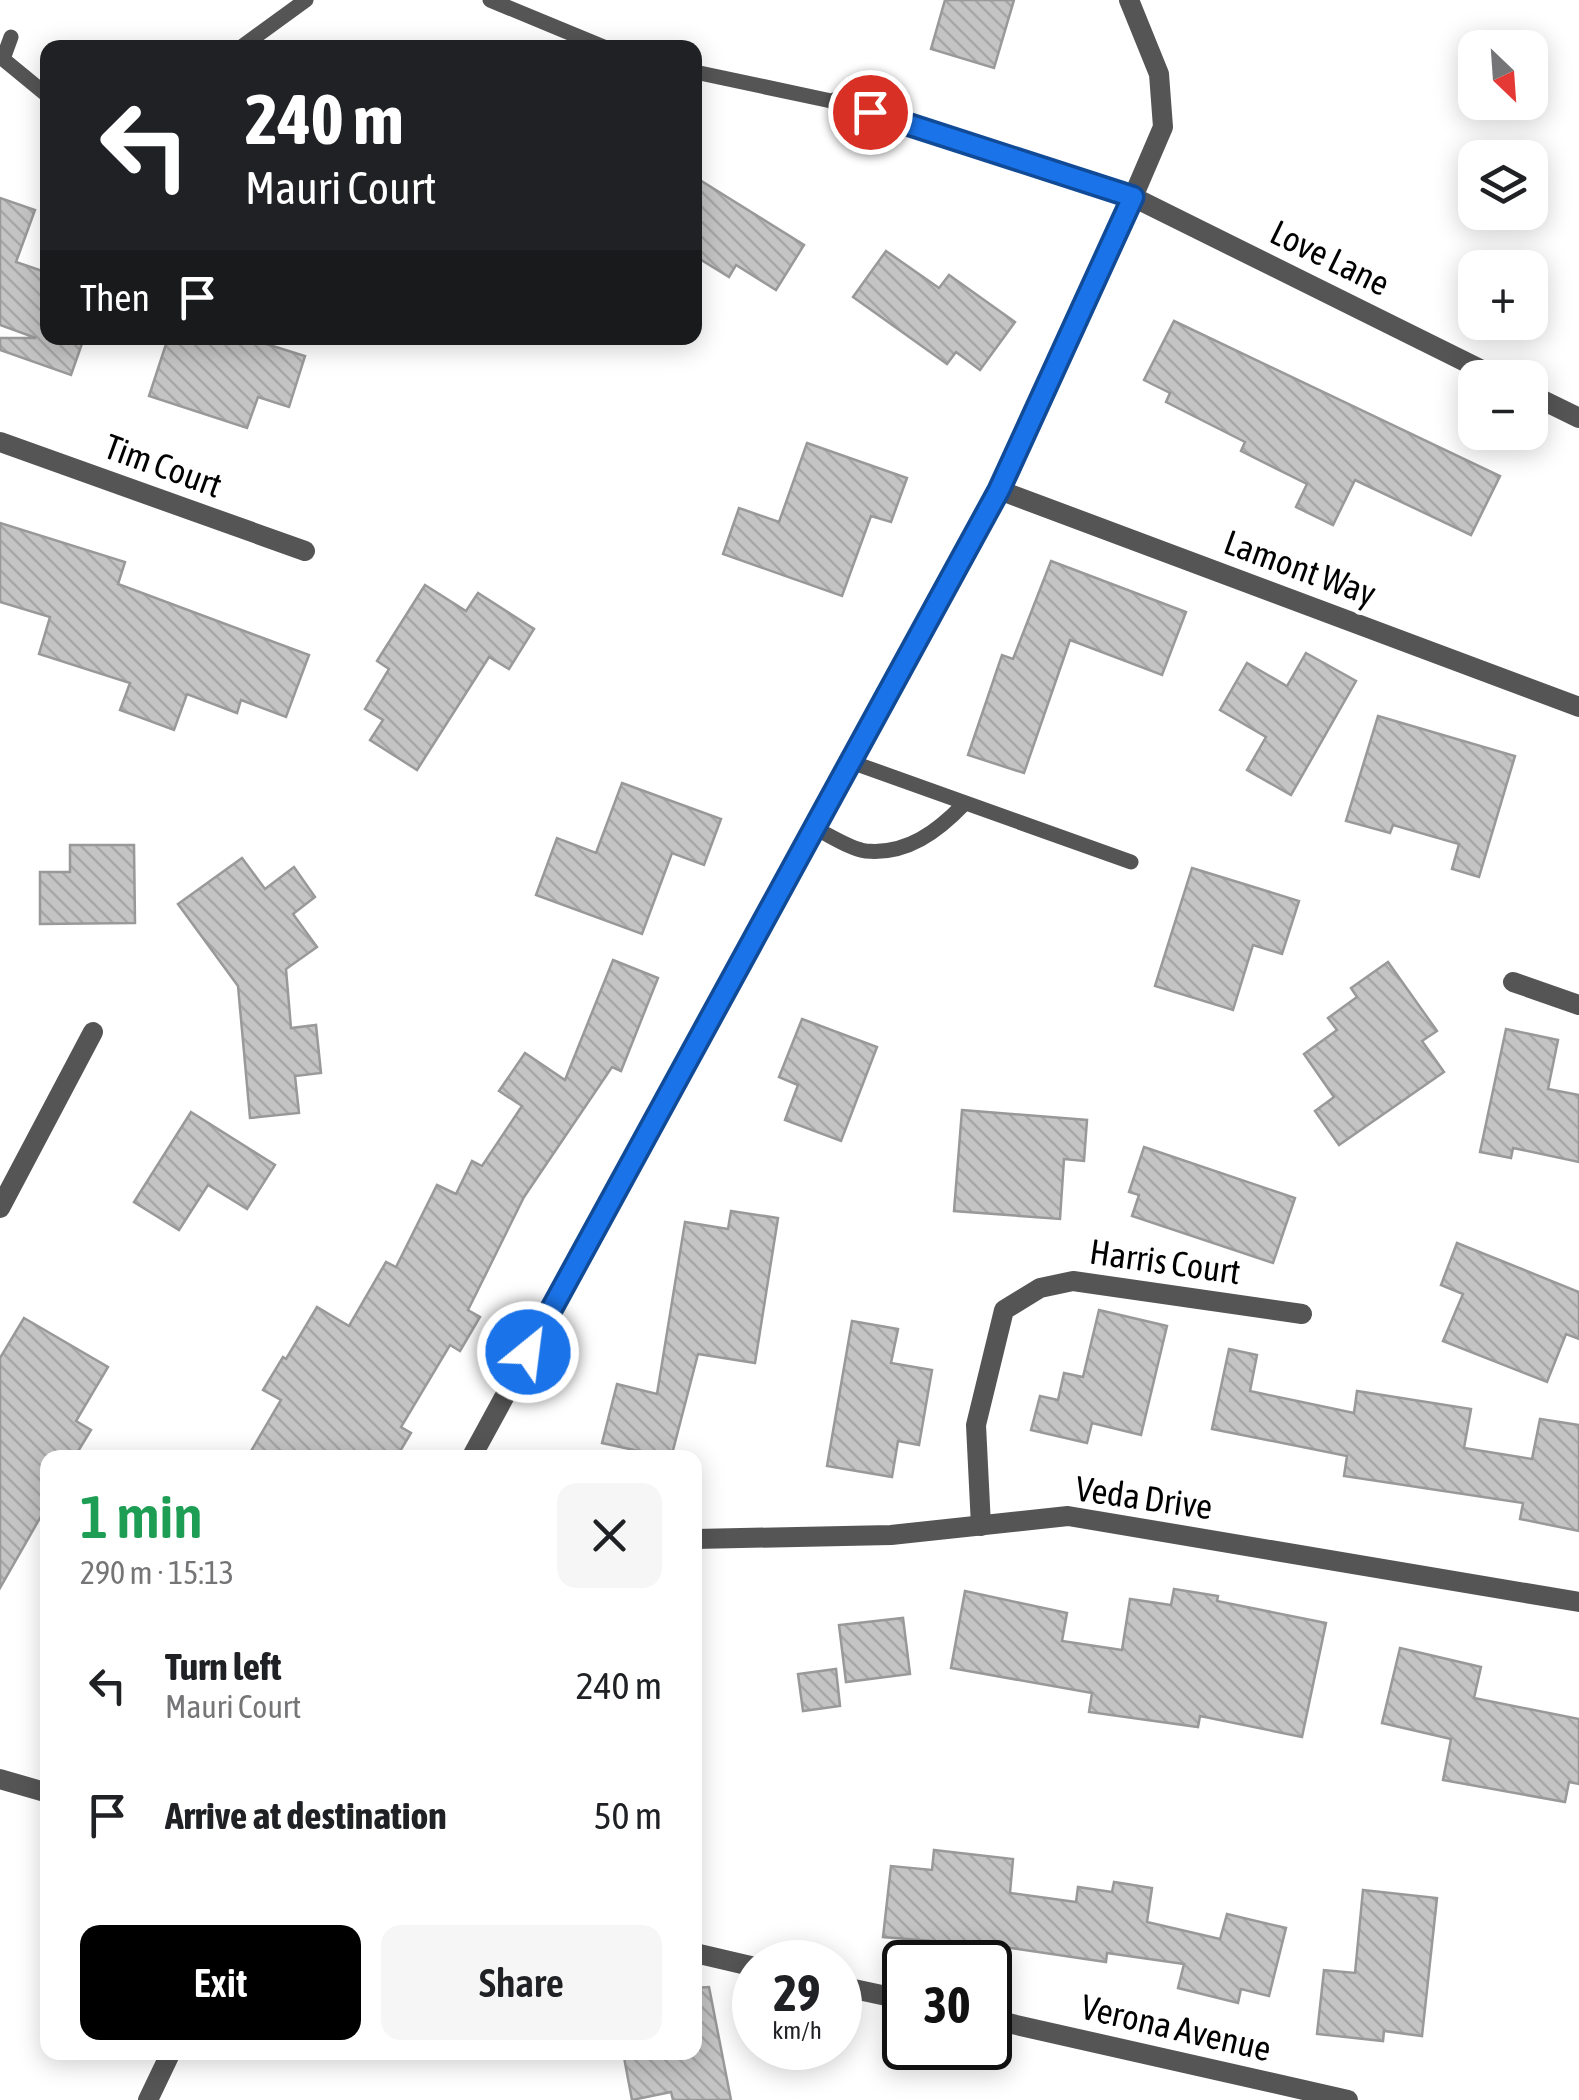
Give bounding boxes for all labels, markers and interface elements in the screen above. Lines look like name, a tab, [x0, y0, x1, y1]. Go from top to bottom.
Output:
north arrow	[1458, 30, 1548, 120]
map controls	[1458, 30, 1548, 450]
pin	[828, 70, 913, 155]
text: 240 m	[245, 79, 404, 159]
icon: left	[80, 80, 210, 210]
icon: arrive	[843, 85, 898, 140]
button: layers	[1458, 140, 1548, 230]
text: Mauri Court	[245, 162, 437, 214]
street label: Love Lane	[1265, 211, 1396, 303]
button: +	[1458, 250, 1548, 340]
icon: arrive	[170, 270, 225, 325]
text: Then	[80, 276, 150, 319]
button: −	[1458, 360, 1548, 450]
street label: Tim Court	[99, 425, 227, 505]
street label: Lamont Way	[1219, 521, 1382, 613]
street label: Harris Court	[1087, 1231, 1243, 1291]
position arrow	[476, 1300, 580, 1404]
street label: Veda Drive	[1073, 1468, 1215, 1526]
text: 1 min	[80, 1482, 203, 1551]
button: close	[557, 1483, 662, 1588]
text: 290 m · 15:13	[80, 1554, 234, 1591]
text: Turn left	[165, 1645, 281, 1688]
icon: left	[80, 1658, 135, 1713]
text: 240 m	[576, 1664, 662, 1707]
text: Mauri Court	[165, 1688, 301, 1725]
icon: arrive	[80, 1788, 135, 1843]
text: Arrive at destination	[165, 1794, 447, 1837]
text: 50 m	[594, 1794, 662, 1837]
button: Exit	[80, 1925, 361, 2040]
button: Share	[381, 1925, 662, 2040]
speed limit sign: 30	[882, 1940, 1012, 2070]
text: 29	[773, 1964, 820, 2022]
street label: Verona Avenue	[1077, 1986, 1275, 2068]
text: km/h	[772, 2016, 822, 2044]

